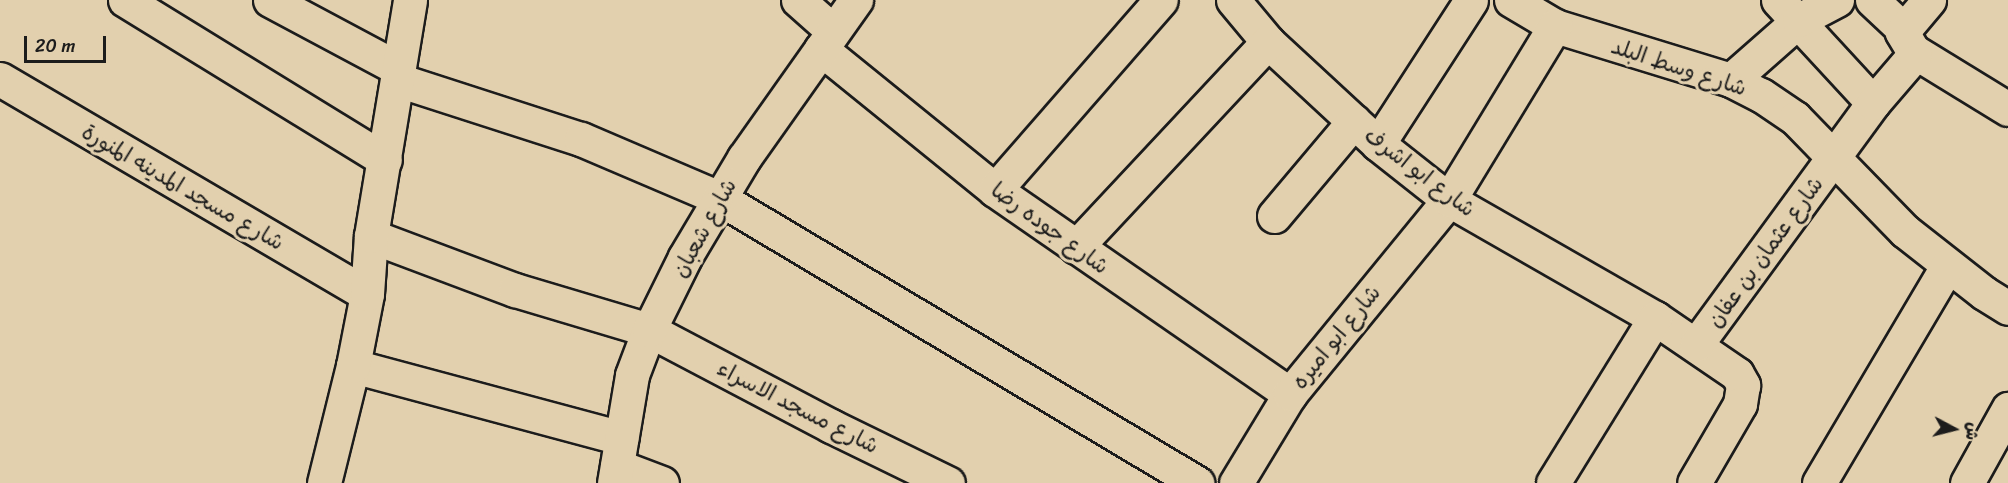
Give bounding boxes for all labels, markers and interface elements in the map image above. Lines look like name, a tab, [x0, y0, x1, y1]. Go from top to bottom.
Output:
scale bar	[27, 24, 110, 62]
text: 20 m	[35, 30, 75, 62]
street label: شارع وسط البلد	[1608, 33, 1750, 101]
street label: شارع مسجد المدينه المنورة	[77, 118, 289, 256]
street label: شارع ابو اشرف	[1359, 122, 1481, 222]
street label: شارع عثمان بن عفان	[1701, 171, 1829, 333]
street label: شارع شعبان	[666, 174, 742, 282]
street label: شارع جوده رضا	[986, 176, 1114, 280]
street label: شارع ابو اميره	[1286, 280, 1386, 394]
street label: شارع مسجد الاسراء	[713, 355, 883, 459]
north arrow	[1924, 399, 1984, 459]
text: ش	[1957, 421, 1988, 442]

